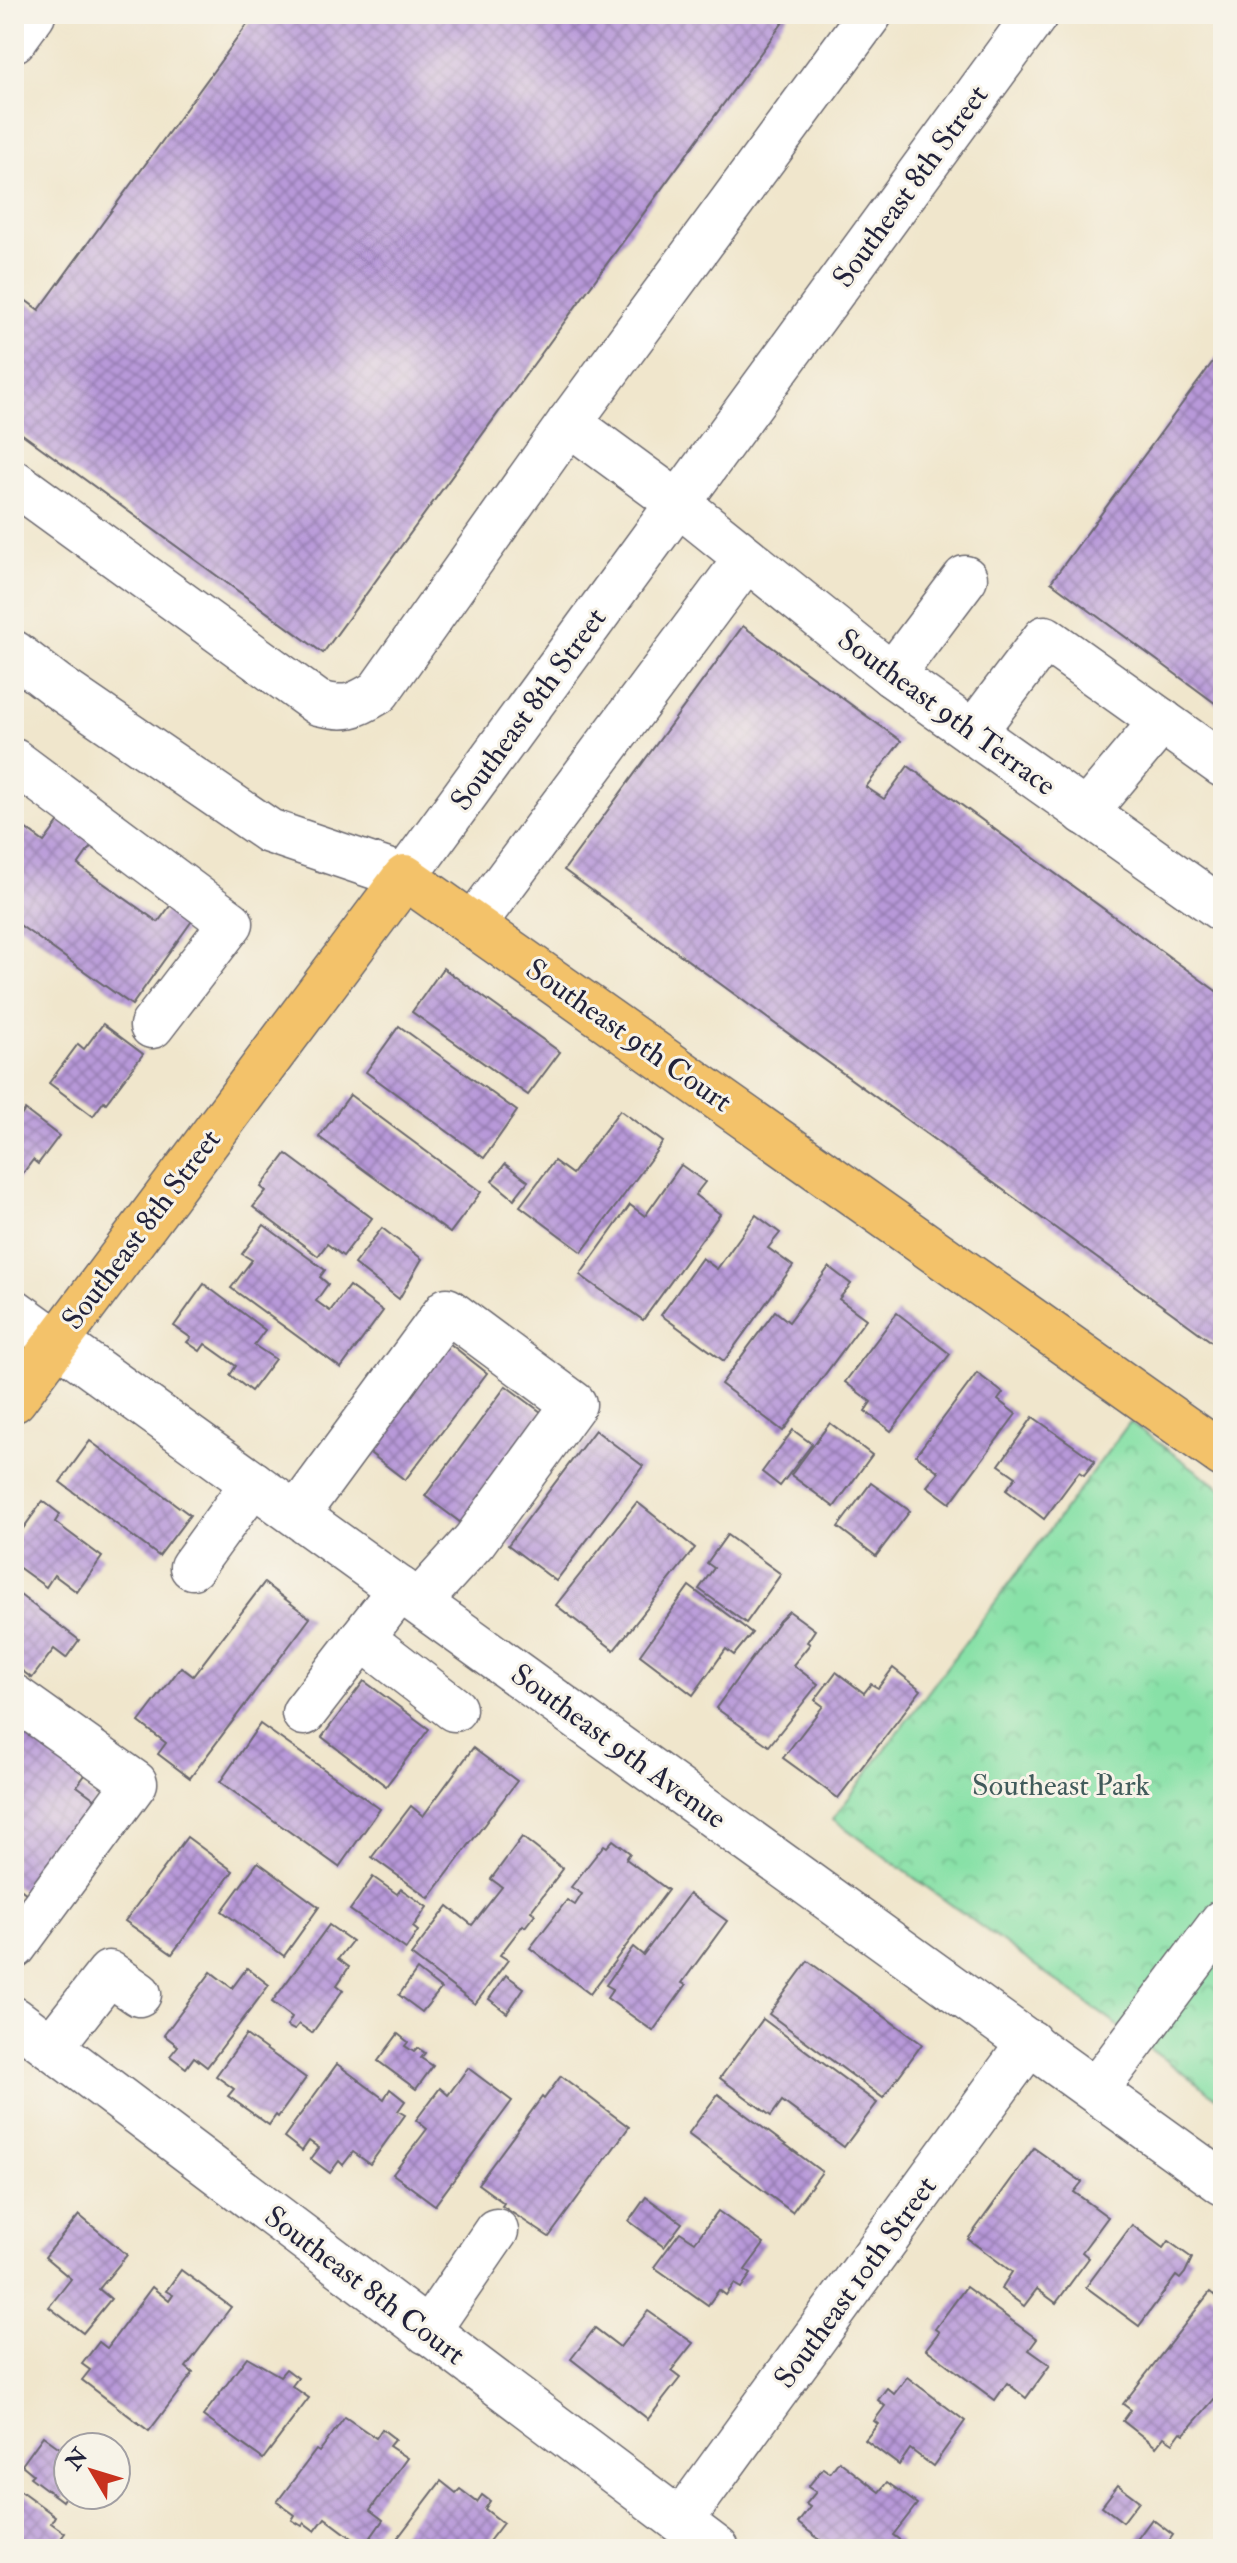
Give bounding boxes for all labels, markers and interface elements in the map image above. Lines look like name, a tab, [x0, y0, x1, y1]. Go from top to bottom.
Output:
street label: Southeast 8th Street	[824, 78, 996, 295]
street label: Southeast 8th Street	[442, 601, 614, 818]
street label: Southeast 9th Terrace	[830, 621, 1063, 804]
street label: Southeast 9th Court	[518, 951, 739, 1120]
street label: Southeast 8th Street	[54, 1122, 229, 1337]
street label: Southeast 9th Avenue	[504, 1656, 734, 1837]
park label: Southeast Park	[972, 1767, 1150, 1804]
street label: Southeast 10th Street	[766, 2169, 945, 2396]
street label: Southeast 8th Court	[257, 2198, 473, 2373]
north arrow	[52, 2431, 132, 2511]
text: N	[59, 2443, 94, 2476]

